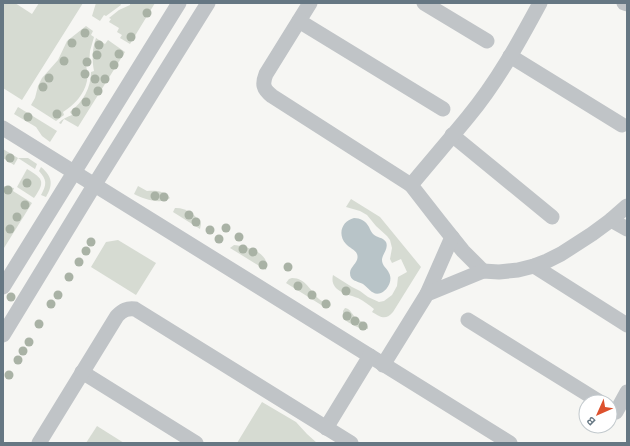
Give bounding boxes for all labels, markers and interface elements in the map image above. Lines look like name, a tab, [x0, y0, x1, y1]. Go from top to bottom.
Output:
north arrow	[578, 394, 618, 434]
text: B	[583, 414, 598, 429]

